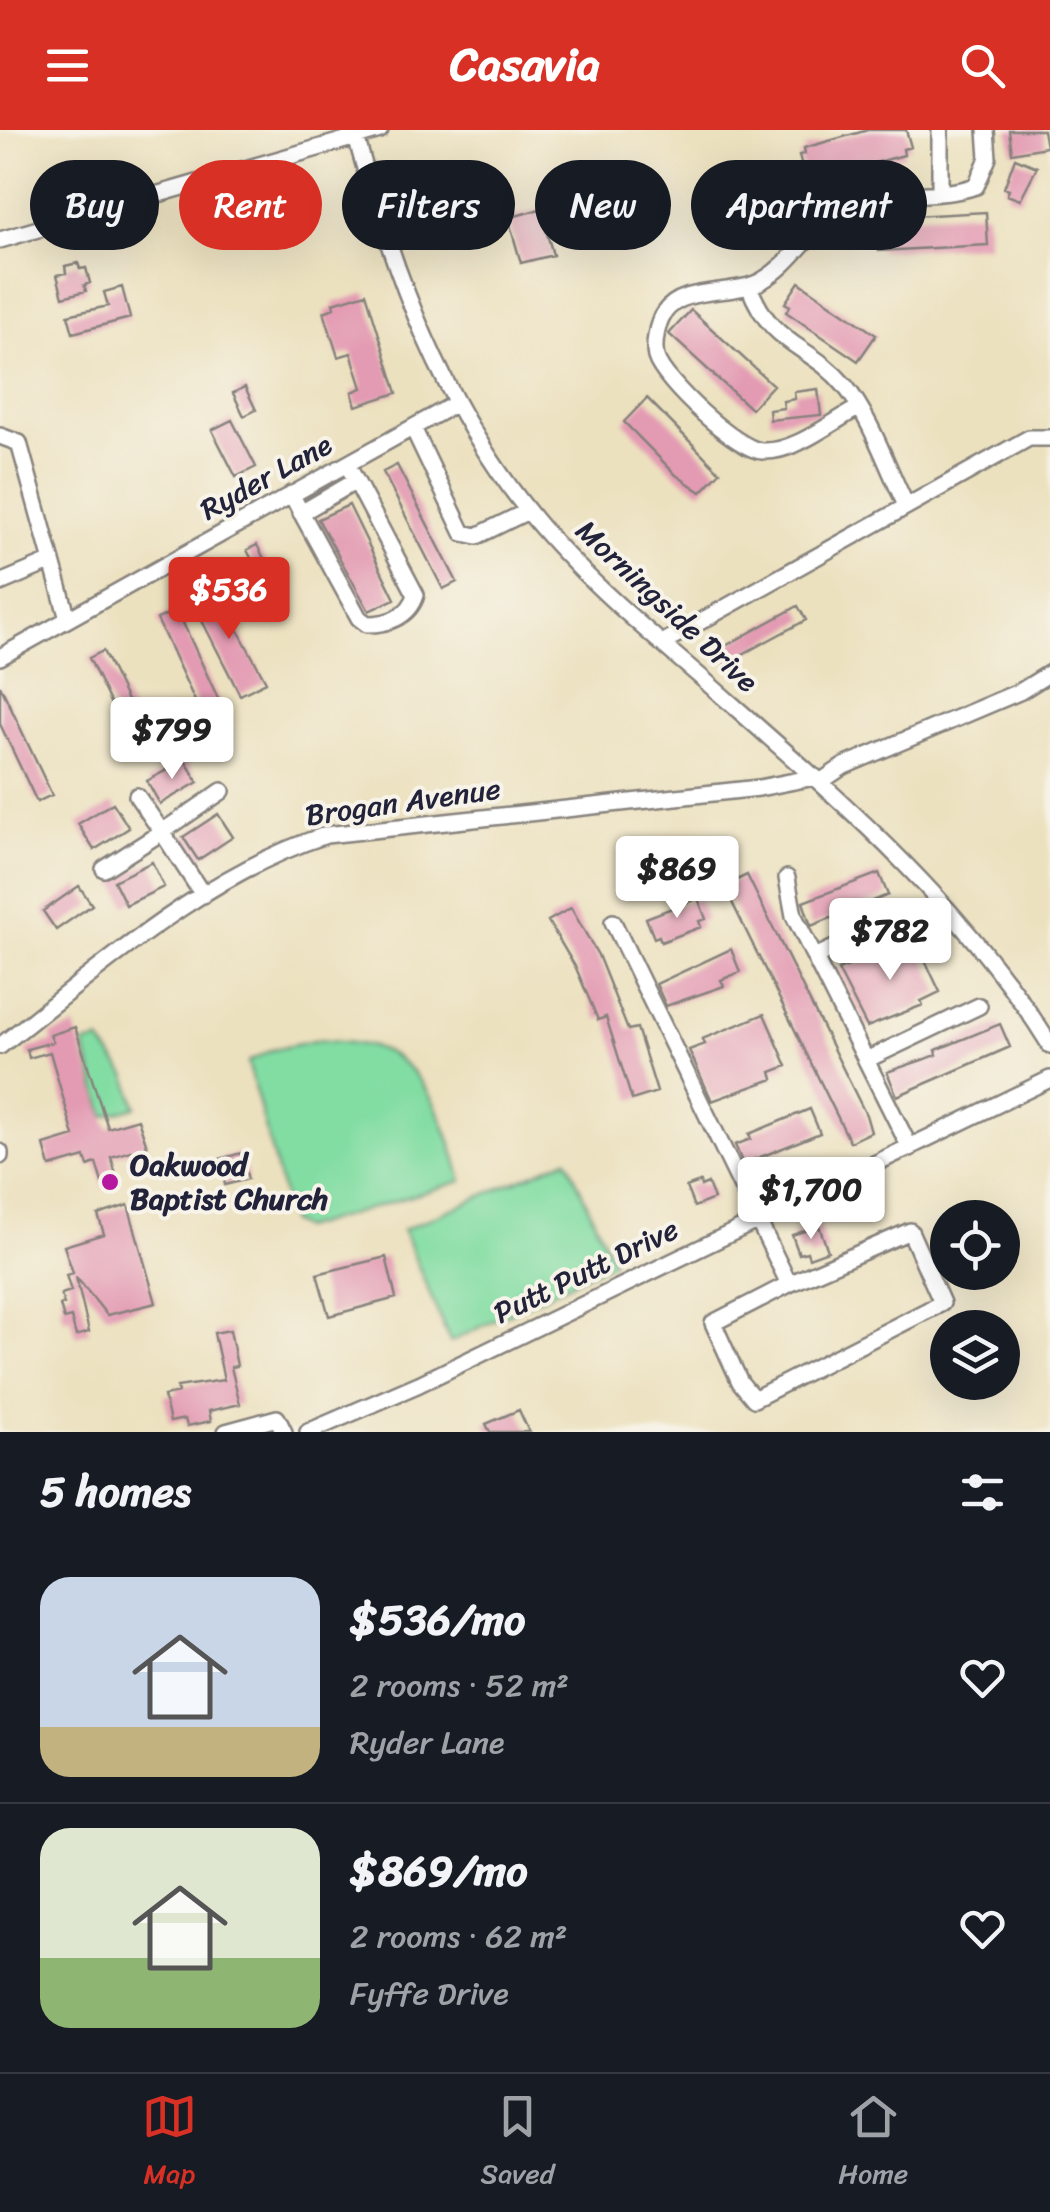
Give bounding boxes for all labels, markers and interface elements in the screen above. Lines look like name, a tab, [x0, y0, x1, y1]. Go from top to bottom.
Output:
text: Casavia	[450, 25, 600, 105]
icon: menu	[40, 38, 95, 93]
icon: search	[955, 38, 1010, 93]
chip: Buy	[30, 160, 159, 250]
chip: Rent	[179, 160, 322, 250]
chip: Filters	[342, 160, 515, 250]
chip: New	[535, 160, 671, 250]
chip: Apartment	[691, 160, 927, 250]
street label: Ryder Lane	[190, 418, 342, 536]
street label: Morningside Drive	[562, 506, 772, 706]
pin: $536	[170, 557, 288, 642]
text: $536	[191, 561, 267, 618]
pin: $799	[113, 697, 231, 782]
text: $799	[132, 701, 212, 758]
street label: Brogan Avenue	[302, 762, 504, 842]
pin: $869	[618, 836, 736, 921]
text: $869	[638, 840, 716, 897]
pin: $782	[831, 898, 949, 983]
text: $782	[851, 902, 929, 959]
place label: Oakwood Baptist Church	[130, 1138, 328, 1226]
pin: $1,700	[730, 1157, 892, 1242]
text: $1,700	[760, 1161, 862, 1218]
marker: Oakwood Baptist Church	[99, 1171, 121, 1193]
map controls	[930, 1200, 1020, 1400]
button: locate	[930, 1200, 1020, 1290]
street label: Putt Putt Drive	[484, 1203, 688, 1339]
button: layers	[930, 1310, 1020, 1400]
text: 5 homes	[40, 1455, 191, 1529]
icon: filters	[955, 1465, 1010, 1520]
text: $536/mo	[350, 1583, 525, 1657]
icon: home	[120, 1617, 240, 1737]
icon: heart	[955, 1650, 1010, 1705]
text: 2 rooms · 52 m²	[350, 1657, 569, 1714]
text: Ryder Lane	[350, 1714, 504, 1771]
text: $869/mo	[350, 1834, 528, 1908]
icon: home	[120, 1868, 240, 1988]
icon: heart	[955, 1901, 1010, 1956]
text: 2 rooms · 62 m²	[350, 1908, 567, 1965]
text: Fyffe Drive	[350, 1965, 509, 2022]
tab: Map	[142, 2089, 197, 2198]
tab: Saved	[481, 2089, 554, 2198]
tab: Home	[838, 2089, 908, 2198]

